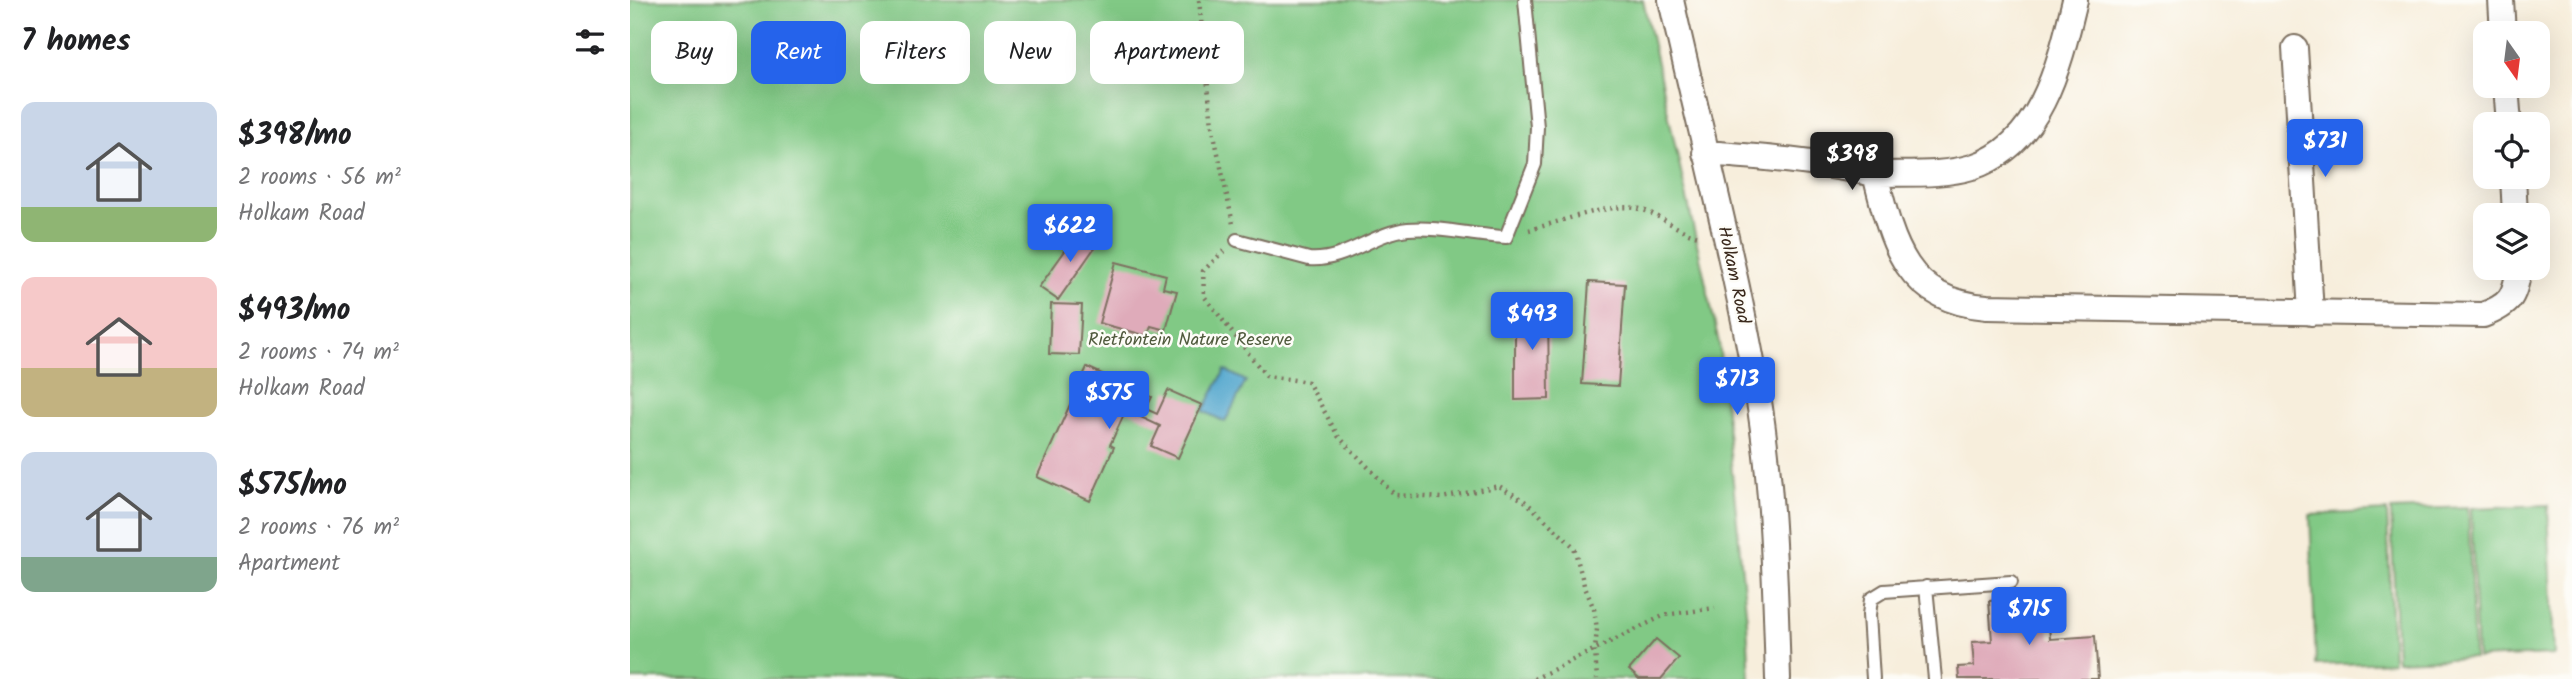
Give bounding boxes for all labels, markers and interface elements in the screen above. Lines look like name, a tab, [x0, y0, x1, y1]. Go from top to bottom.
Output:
text: 7 homes	[21, 18, 131, 66]
chip: Buy	[651, 21, 737, 84]
chip: Rent	[751, 21, 846, 84]
chip: Filters	[860, 21, 970, 84]
chip: New	[984, 21, 1076, 84]
chip: Apartment	[1090, 21, 1244, 84]
north arrow	[2473, 21, 2550, 98]
map controls	[2473, 21, 2550, 280]
icon: filters	[571, 23, 609, 61]
text: $398/mo	[238, 112, 352, 160]
button: locate	[2473, 112, 2550, 189]
pin: $731	[2284, 120, 2366, 179]
text: $731	[2303, 124, 2347, 160]
icon: home	[77, 130, 161, 214]
pin: $398	[1811, 132, 1893, 192]
text: $398	[1826, 137, 1878, 173]
text: 2 rooms · 56 m²	[238, 160, 401, 196]
text: Holkam Road	[238, 196, 365, 232]
button: layers	[2473, 203, 2550, 280]
pin: $622	[1029, 204, 1111, 264]
text: $622	[1044, 209, 1096, 245]
street label: Holkam Road	[1709, 223, 1758, 327]
text: $493/mo	[238, 287, 350, 335]
pin: $493	[1491, 292, 1573, 352]
text: $493	[1507, 297, 1557, 333]
icon: home	[77, 305, 161, 389]
park label: Rietfontein Nature Reserve	[1088, 326, 1292, 355]
text: 2 rooms · 74 m²	[238, 335, 399, 371]
pin: $713	[1696, 358, 1778, 417]
text: $713	[1715, 362, 1759, 398]
text: Holkam Road	[238, 371, 365, 407]
pin: $575	[1068, 372, 1150, 431]
text: $575	[1085, 376, 1133, 412]
text: $575/mo	[238, 462, 347, 510]
icon: home	[77, 480, 161, 564]
text: 2 rooms · 76 m²	[238, 510, 399, 546]
text: Apartment	[238, 546, 340, 582]
pin: $715	[1988, 588, 2070, 647]
text: $715	[2007, 592, 2051, 628]

